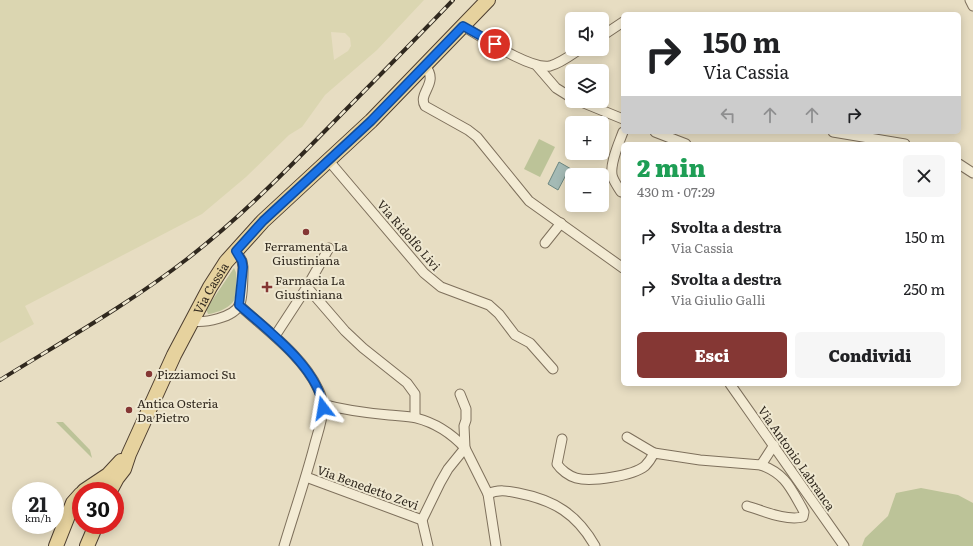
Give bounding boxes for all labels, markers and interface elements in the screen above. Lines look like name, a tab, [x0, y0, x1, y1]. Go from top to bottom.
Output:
map controls	[565, 12, 609, 212]
button: sound	[565, 12, 609, 56]
text: 150 m	[703, 20, 781, 62]
pin	[478, 27, 512, 61]
icon: right	[637, 28, 689, 80]
icon: arrive	[484, 33, 506, 55]
text: Via Cassia	[703, 58, 789, 85]
button: layers	[565, 64, 609, 108]
icon: left	[717, 104, 739, 126]
icon: ahead	[759, 104, 781, 126]
icon: ahead	[801, 104, 823, 126]
icon: right	[843, 104, 865, 126]
button: +	[565, 116, 609, 160]
text: 2 min	[637, 149, 706, 184]
button: close	[903, 155, 945, 197]
button: −	[565, 168, 609, 212]
text: 430 m · 07:29	[637, 182, 715, 201]
street label: Via Ridolfo Livi	[373, 196, 445, 274]
text: Svolta a destra	[671, 215, 782, 238]
icon: right	[637, 225, 659, 247]
text: 150 m	[905, 225, 945, 248]
marker: Ferramenta La Giustiniana	[301, 227, 311, 237]
place label: Ferramenta La Giustiniana	[264, 237, 348, 269]
text: Via Cassia	[671, 238, 733, 257]
street label: Via Cassia	[188, 258, 233, 317]
text: Svolta a destra	[671, 267, 782, 290]
place label: Farmacia La Giustiniana	[275, 271, 345, 303]
icon: right	[637, 277, 659, 299]
text: 250 m	[904, 277, 945, 300]
marker: Farmacia La Giustiniana	[262, 282, 272, 292]
text: Via Giulio Galli	[671, 290, 765, 309]
button: Esci	[637, 332, 787, 378]
button: Condividi	[795, 332, 945, 378]
place label: Pizziamoci Su	[157, 365, 236, 383]
marker: Pizziamoci Su	[144, 369, 154, 379]
position arrow	[302, 387, 344, 429]
place label: Antica Osteria Da Pietro	[137, 394, 219, 426]
street label: Via Antonio Labranca	[754, 402, 840, 514]
marker: Antica Osteria Da Pietro	[124, 405, 134, 415]
street label: Via Benedetto Zevi	[315, 460, 421, 514]
speed limit sign: 30	[72, 482, 124, 534]
text: 21	[28, 488, 48, 518]
text: km/h	[25, 510, 51, 525]

